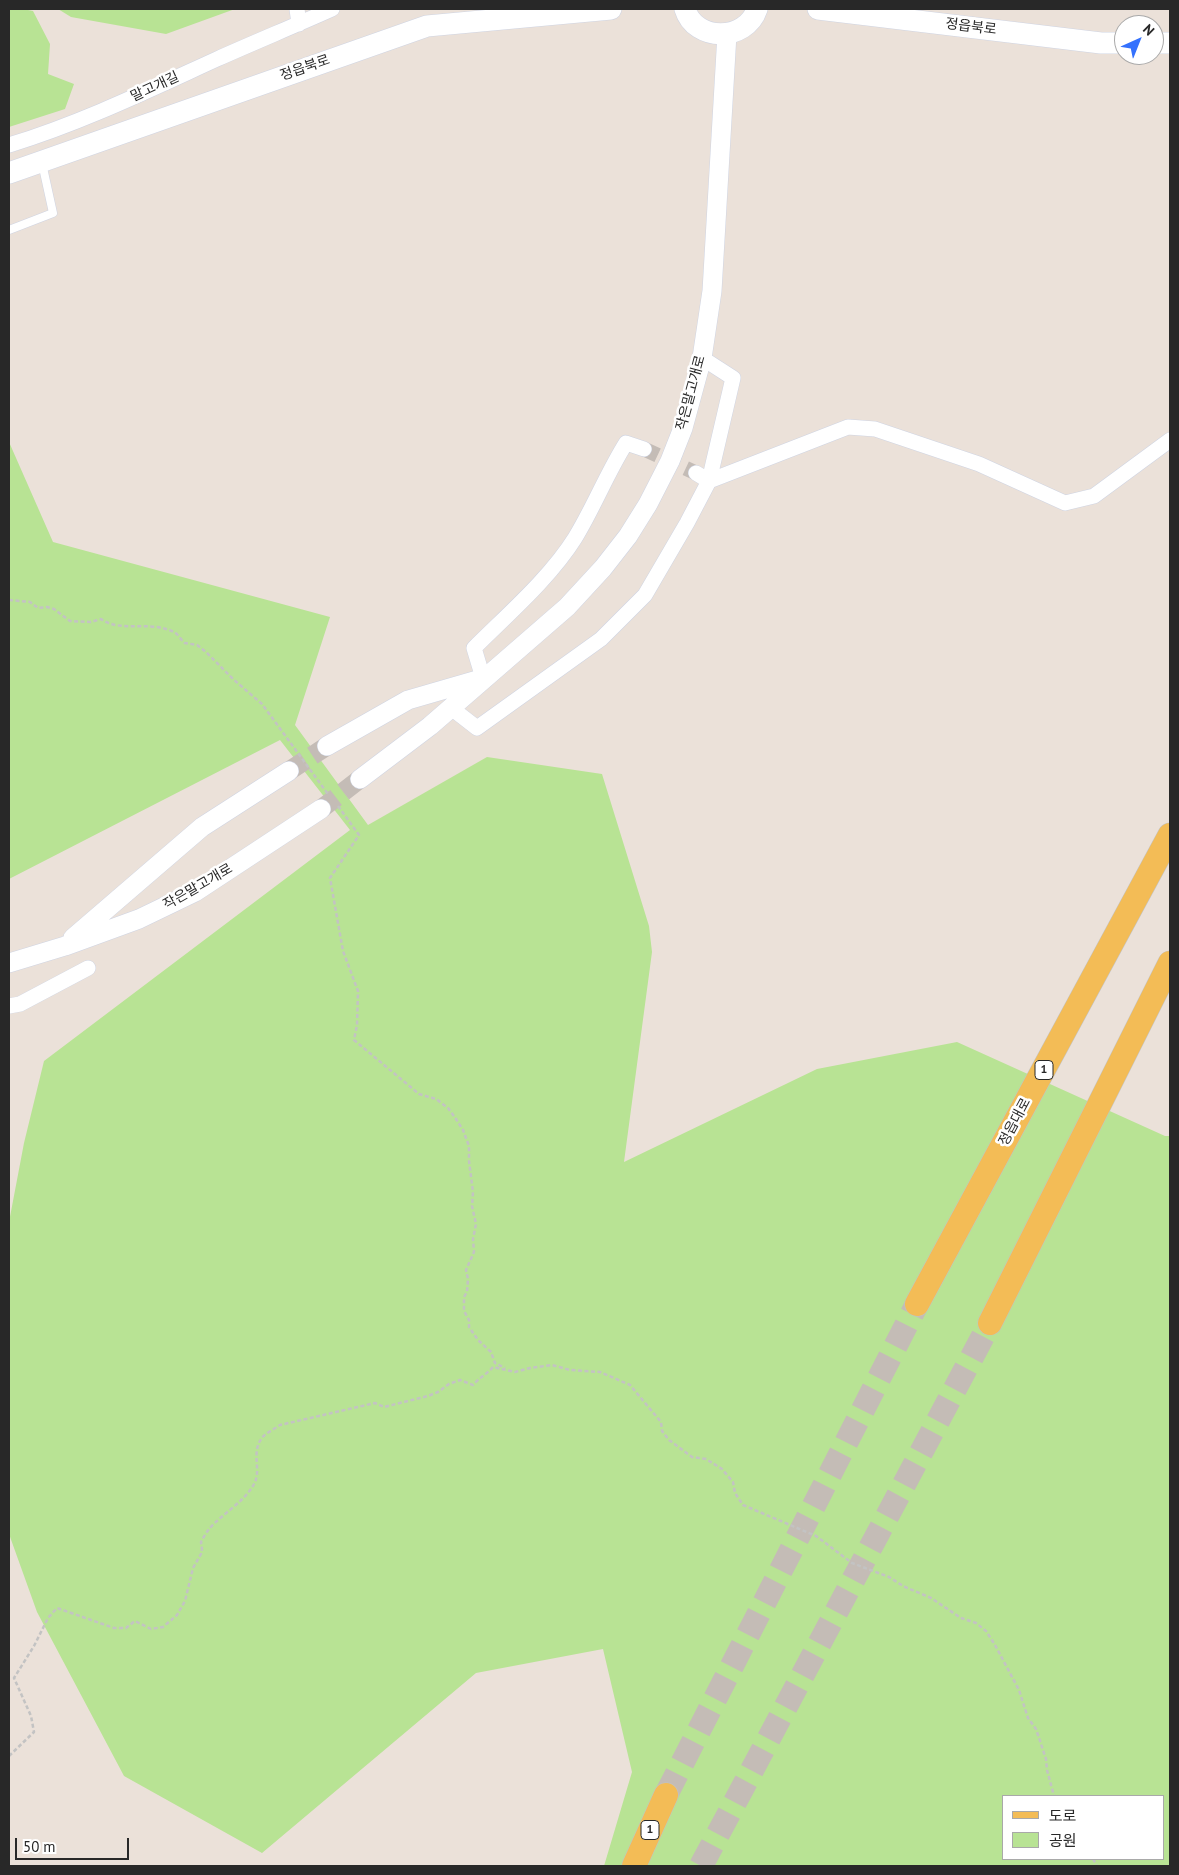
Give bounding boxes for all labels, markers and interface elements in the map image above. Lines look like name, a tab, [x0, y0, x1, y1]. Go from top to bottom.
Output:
north arrow	[1114, 15, 1164, 65]
street label: 정읍북로	[944, 16, 998, 38]
text: N	[1139, 20, 1158, 40]
street label: 정읍북로	[278, 52, 332, 84]
street label: 말고개길	[128, 69, 182, 105]
street label: 작은말고개로	[673, 354, 709, 432]
street label: 작은말고개로	[160, 860, 236, 914]
road number: 1	[1035, 1060, 1053, 1080]
street label: 정읍대로	[995, 1095, 1035, 1149]
legend	[1002, 1795, 1164, 1860]
text: 도로	[1049, 1806, 1077, 1825]
road number: 1	[641, 1820, 659, 1840]
scale bar	[18, 1828, 131, 1860]
text: 공원	[1049, 1831, 1077, 1850]
text: 50 m	[23, 1837, 56, 1856]

